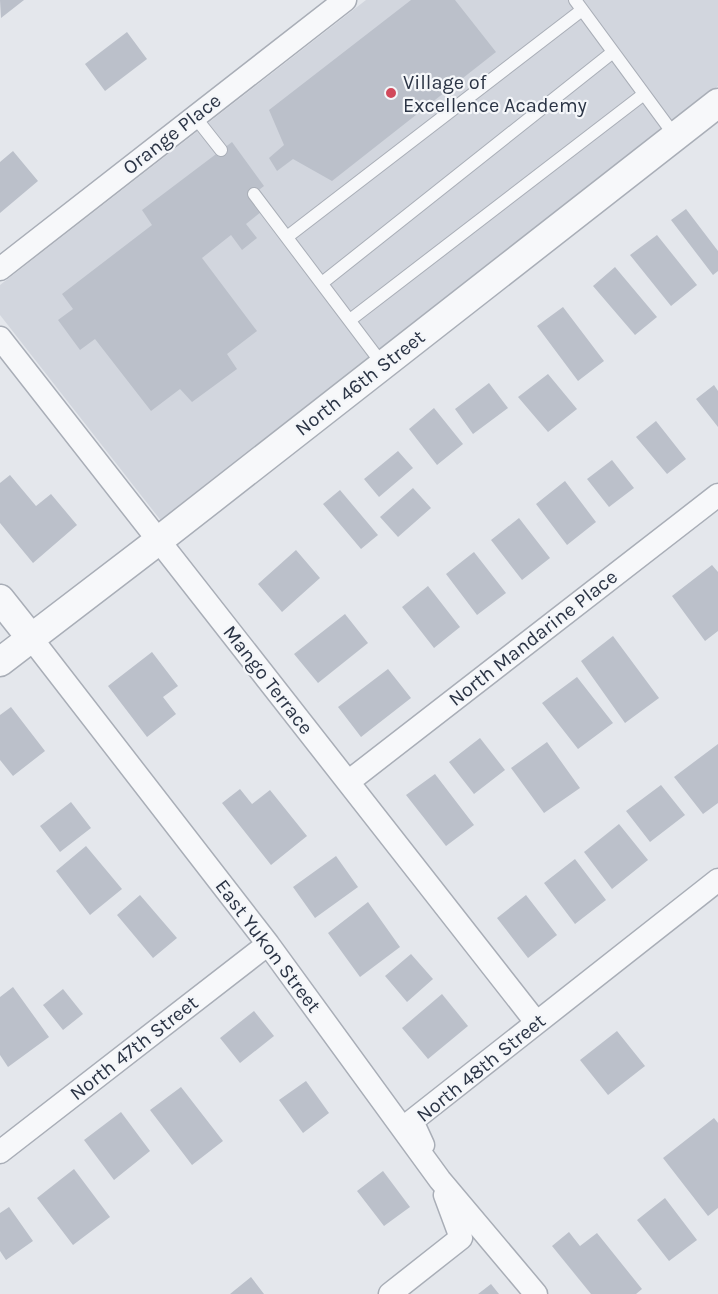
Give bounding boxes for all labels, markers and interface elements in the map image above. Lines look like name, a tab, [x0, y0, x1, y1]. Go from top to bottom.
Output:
place label: Village of Excellence Academy	[403, 71, 587, 117]
marker: Village of Excellence Academy	[384, 86, 398, 100]
street label: Orange Place	[119, 89, 225, 179]
street label: North 46th Street	[291, 325, 430, 441]
street label: North Mandarine Place	[444, 565, 622, 711]
street label: Mango Terrace	[218, 621, 318, 739]
street label: East Yukon Street	[210, 875, 326, 1017]
street label: North 47th Street	[65, 991, 203, 1105]
street label: North 48th Street	[412, 1009, 550, 1127]

